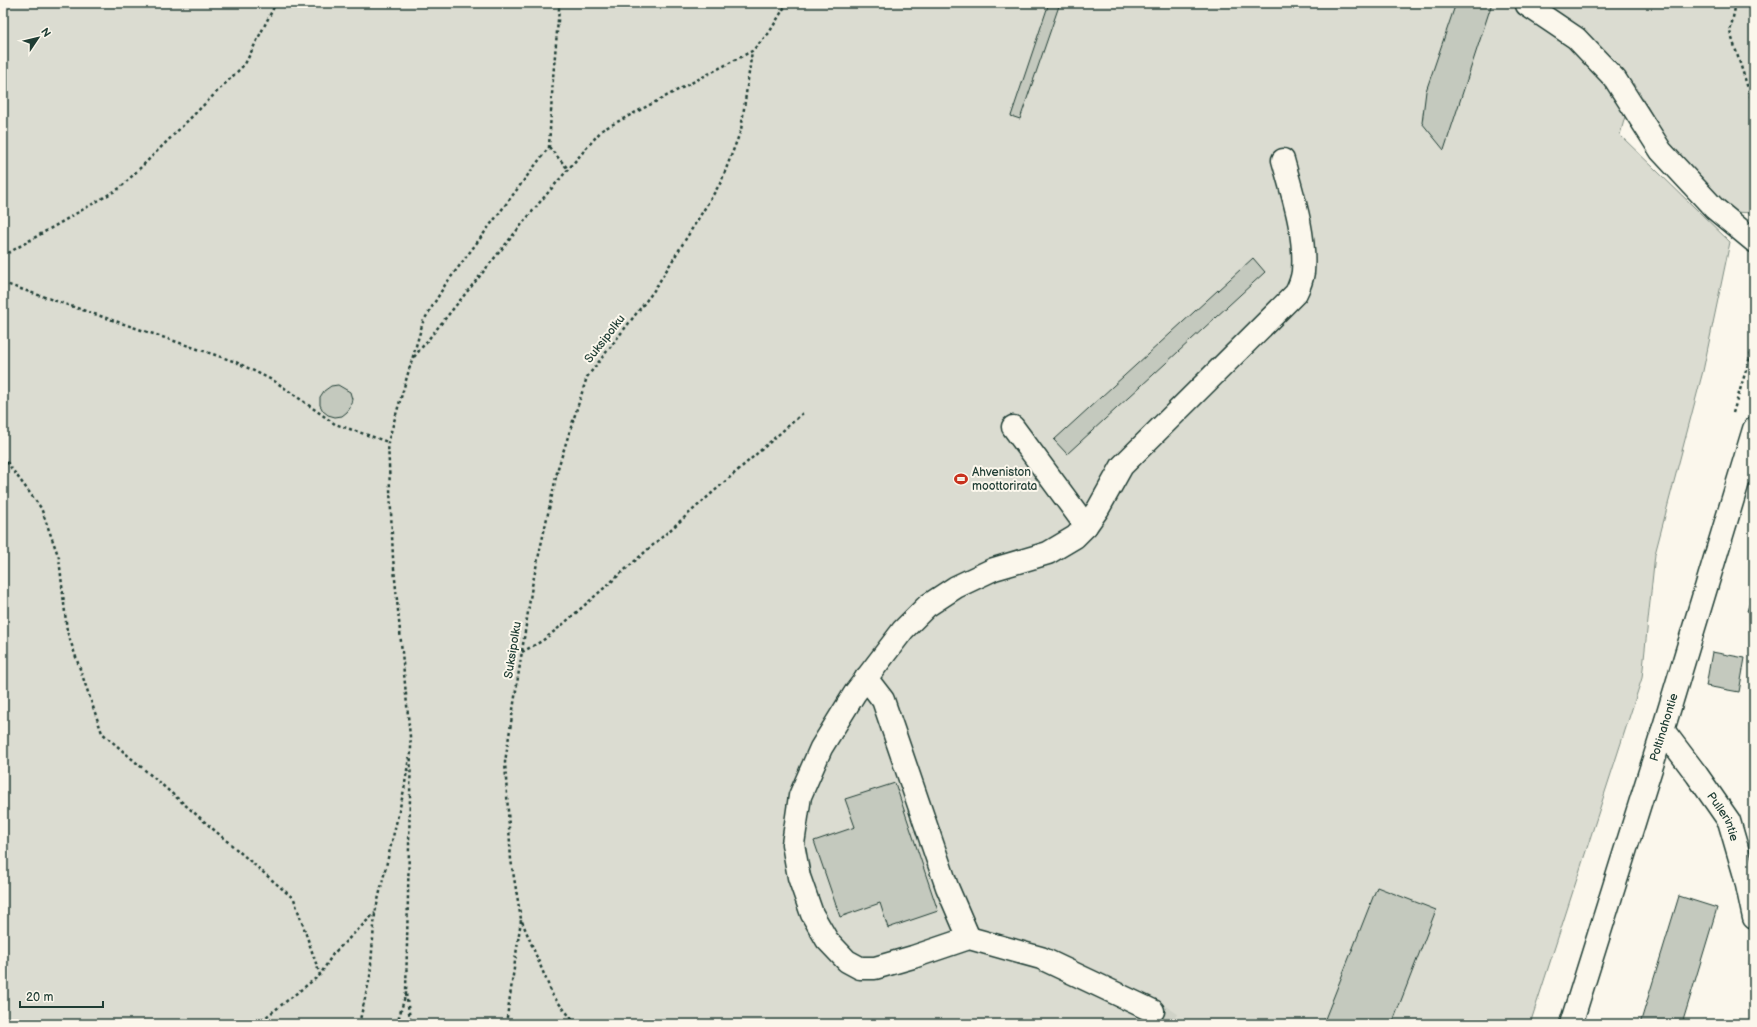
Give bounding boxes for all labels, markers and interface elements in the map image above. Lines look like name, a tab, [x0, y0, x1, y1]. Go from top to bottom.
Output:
north arrow	[18, 18, 58, 58]
text: N	[38, 25, 53, 40]
street label: Suksipolku	[581, 312, 629, 366]
place label: Ahveniston moottorirata	[972, 465, 1038, 494]
sports icon: Ahveniston moottorirata	[953, 471, 969, 487]
street label: Suksipolku	[501, 620, 525, 680]
street label: Poltinahontie	[1646, 691, 1681, 763]
street label: Pullerintie	[1704, 789, 1742, 843]
scale bar	[20, 983, 103, 1009]
text: 20 m	[26, 990, 53, 1005]

